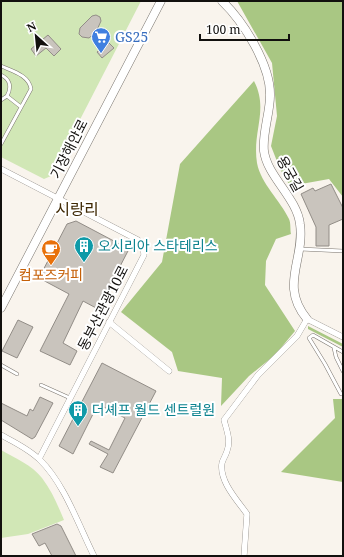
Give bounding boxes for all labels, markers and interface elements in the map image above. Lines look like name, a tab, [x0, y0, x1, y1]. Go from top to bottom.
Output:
north arrow	[16, 16, 56, 56]
scale bar	[200, 16, 289, 42]
text: N	[24, 18, 39, 35]
text: 100 m	[206, 21, 241, 38]
supermarket icon: GS25	[90, 26, 112, 54]
place label: GS25	[115, 27, 148, 46]
street label: 기장해안로	[45, 116, 92, 182]
street label: 용궁길	[273, 152, 308, 195]
district label: 시랑리	[55, 198, 99, 220]
building icon: 오시리아 스타테리스	[73, 235, 95, 263]
place label: 오시리아 스타테리스	[98, 236, 218, 255]
cafe icon: 컴포즈커피	[40, 238, 62, 266]
street label: 동부산관광10로	[73, 262, 132, 353]
place label: 컴포즈커피	[19, 265, 83, 284]
building icon: 더셰프 월드 센트럴원	[67, 399, 89, 427]
place label: 더셰프 월드 센트럴원	[92, 400, 215, 419]

